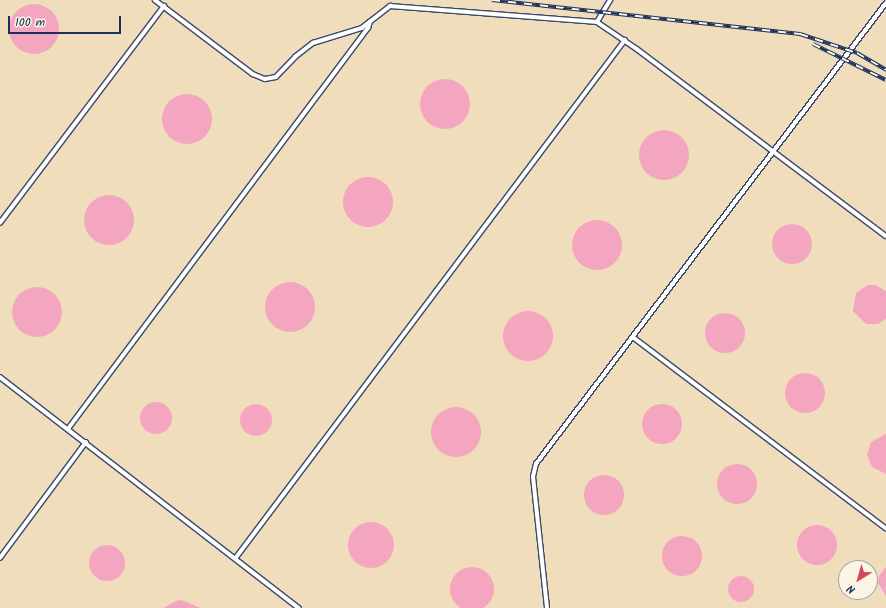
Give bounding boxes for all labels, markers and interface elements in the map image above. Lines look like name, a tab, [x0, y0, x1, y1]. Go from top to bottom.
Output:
scale bar	[10, 8, 123, 34]
text: 100 m	[15, 13, 45, 32]
north arrow	[838, 560, 878, 600]
text: N	[843, 580, 860, 598]

